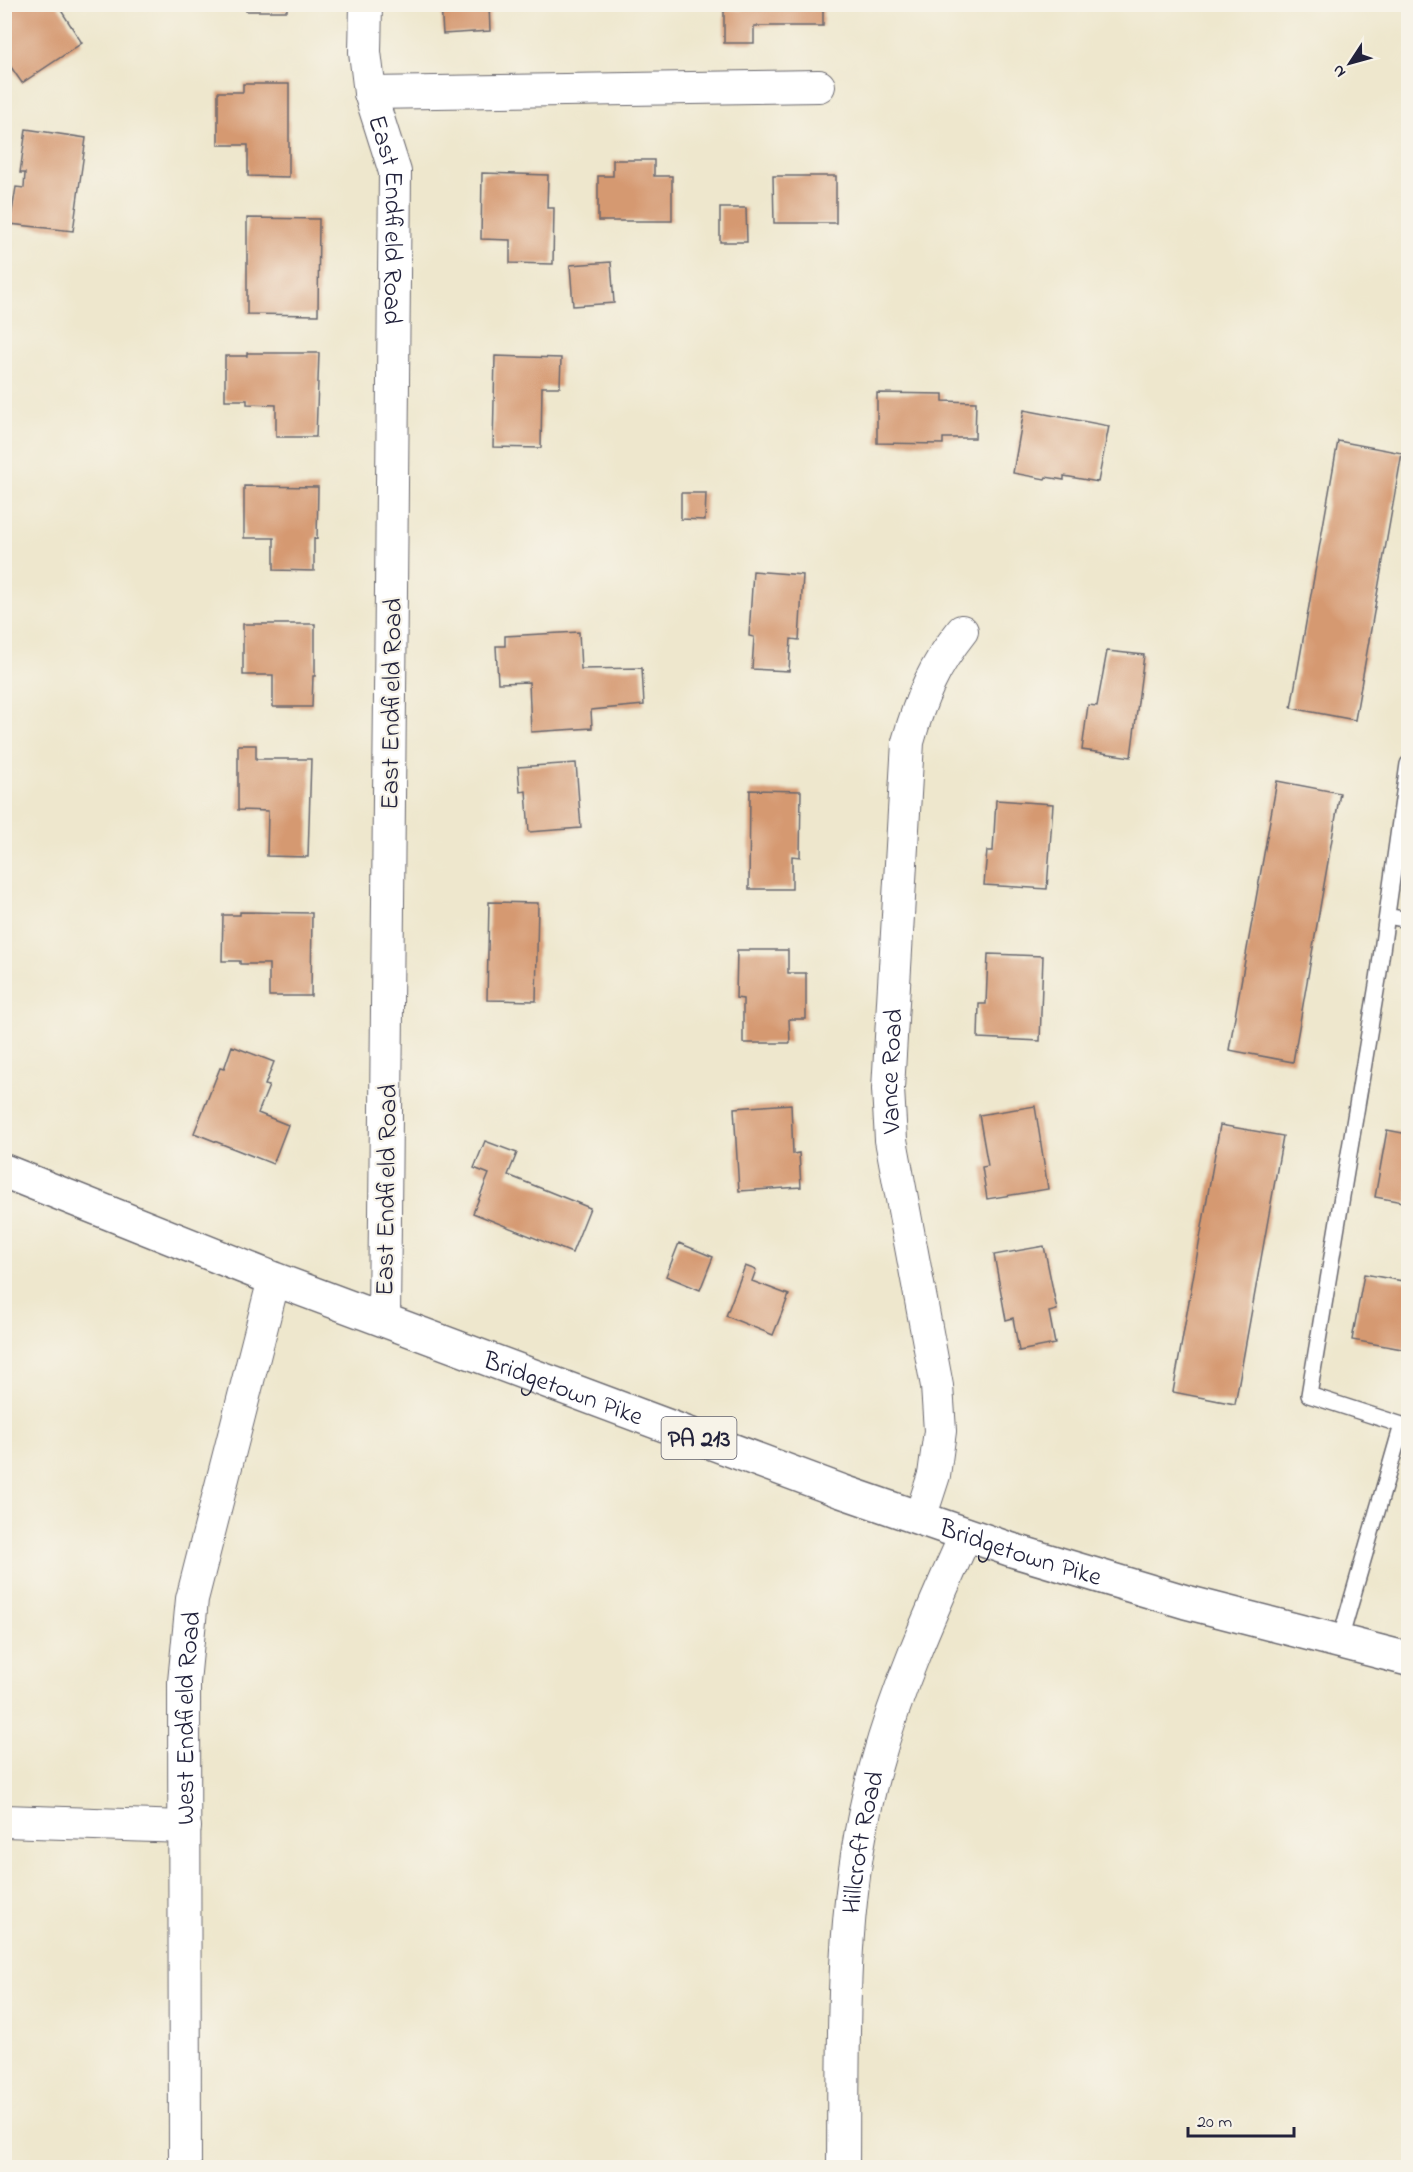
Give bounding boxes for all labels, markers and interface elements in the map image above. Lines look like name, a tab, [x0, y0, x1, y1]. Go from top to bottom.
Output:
north arrow	[1320, 33, 1380, 93]
text: N	[1326, 59, 1352, 82]
street label: East Endfield Road	[356, 111, 411, 325]
street label: East Endfield Road	[372, 597, 414, 810]
street label: Vance Road	[872, 1007, 915, 1136]
street label: East Endfield Road	[367, 1083, 409, 1296]
street label: Bridgetown Pike	[476, 1343, 648, 1437]
road number: PA 213	[662, 1417, 736, 1459]
street label: Bridgetown Pike	[933, 1510, 1106, 1598]
street label: West Endfield Road	[167, 1609, 213, 1825]
street label: Hillcroft Road	[834, 1767, 896, 1916]
scale bar	[1188, 2100, 1294, 2138]
text: 20 m	[1197, 2110, 1232, 2136]

